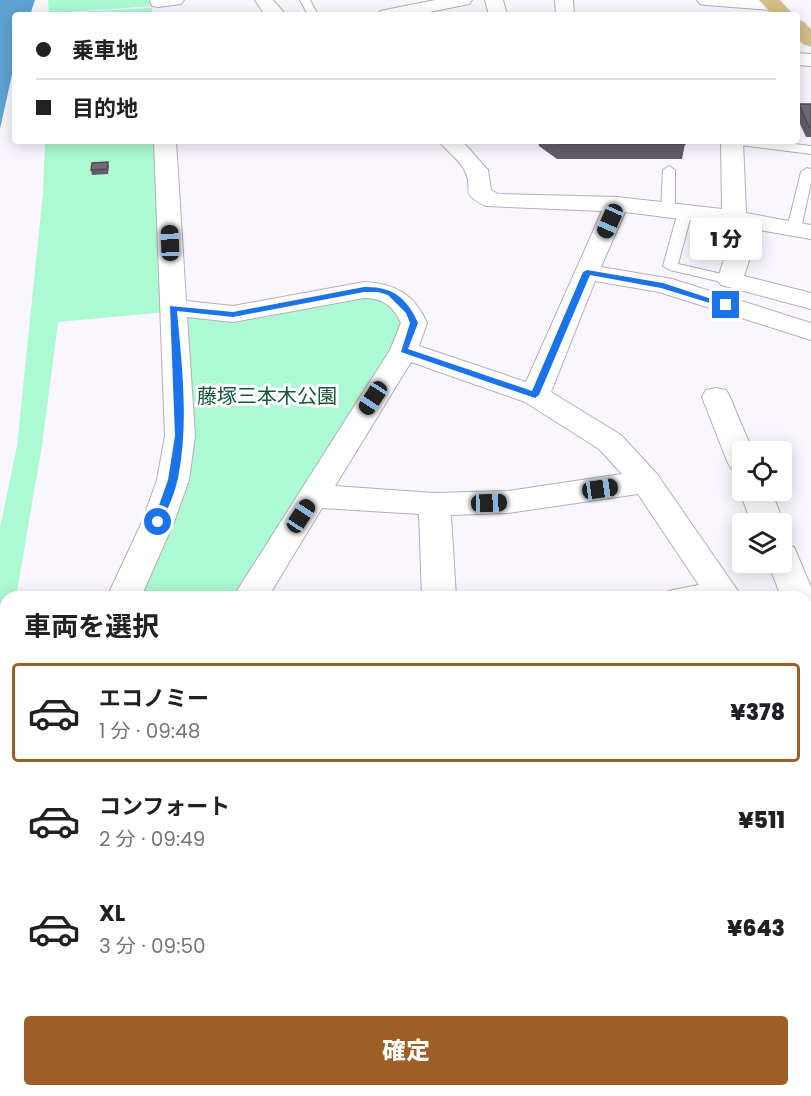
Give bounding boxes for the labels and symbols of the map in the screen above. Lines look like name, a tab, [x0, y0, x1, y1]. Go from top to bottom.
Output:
car	[594, 201, 626, 241]
callout: 1 分	[690, 218, 762, 260]
car	[160, 225, 180, 261]
route end	[712, 291, 739, 318]
car	[356, 378, 390, 418]
park label: 藤塚三本木公園	[197, 382, 337, 410]
car	[581, 478, 619, 500]
car	[471, 493, 507, 513]
car	[284, 496, 318, 536]
route start	[144, 508, 171, 535]

